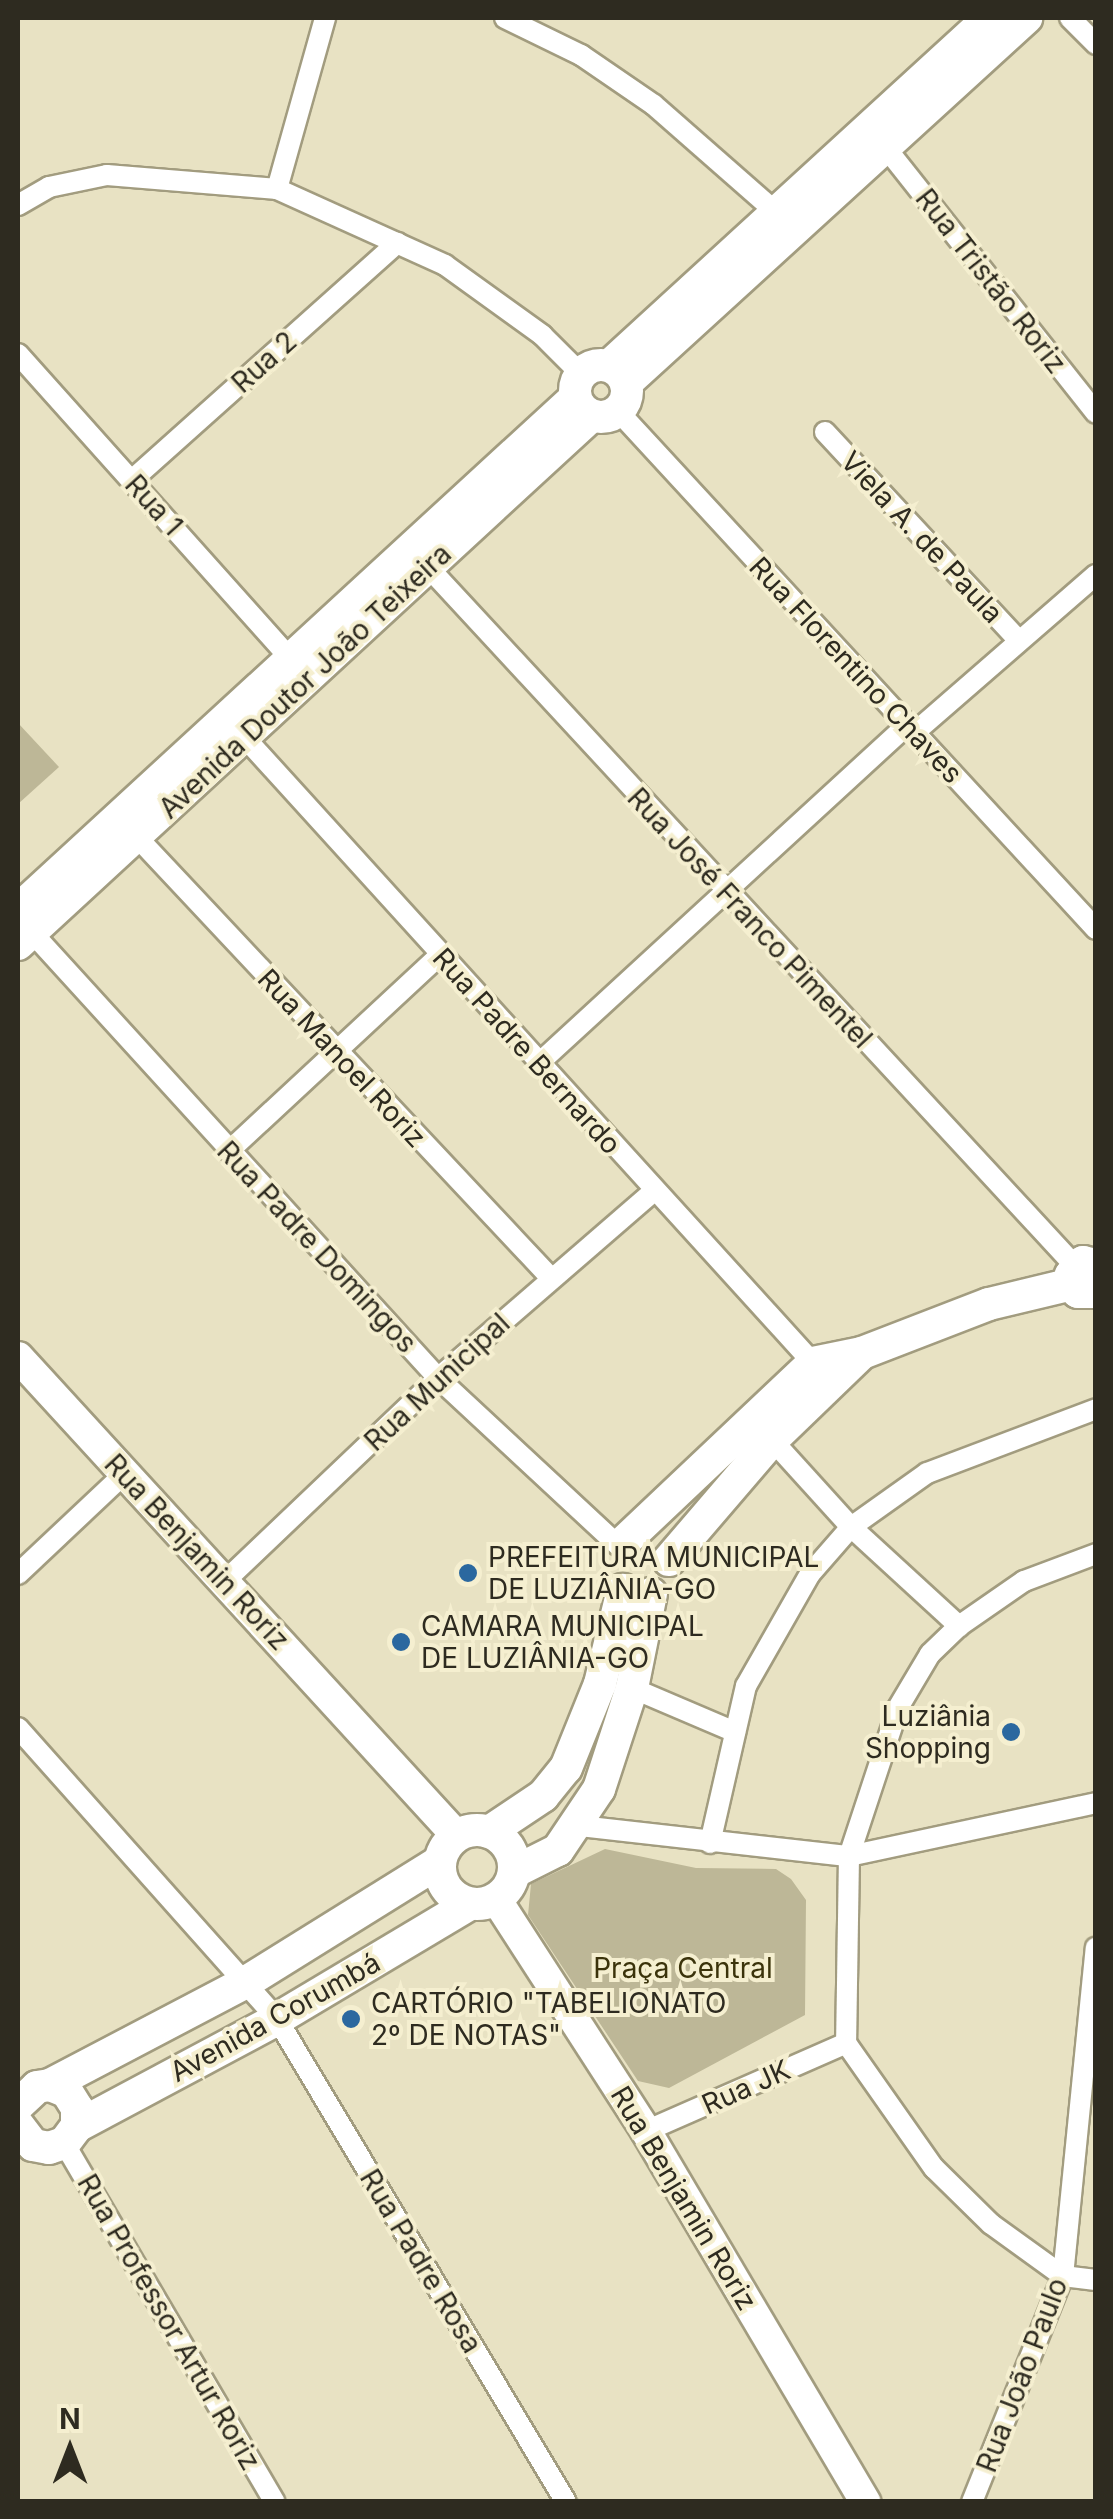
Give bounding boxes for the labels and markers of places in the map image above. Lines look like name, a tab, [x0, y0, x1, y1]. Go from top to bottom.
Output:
place label: PREFEITURA MUNICIPAL DE LUZIÂNIA-GO	[488, 1540, 819, 1606]
marker: PREFEITURA MUNICIPAL DE LUZIÂNIA-GO	[457, 1562, 479, 1584]
place label: CAMARA MUNICIPAL DE LUZIÂNIA-GO	[421, 1609, 704, 1675]
marker: CAMARA MUNICIPAL DE LUZIÂNIA-GO	[390, 1631, 412, 1653]
place label: Luziânia Shopping	[865, 1699, 991, 1765]
marker: Luziânia Shopping	[1000, 1721, 1022, 1743]
place label: CARTÓRIO "TABELIONATO 2º DE NOTAS"	[371, 1986, 726, 2052]
marker: CARTÓRIO "TABELIONATO 2º DE NOTAS"	[340, 2008, 362, 2030]

